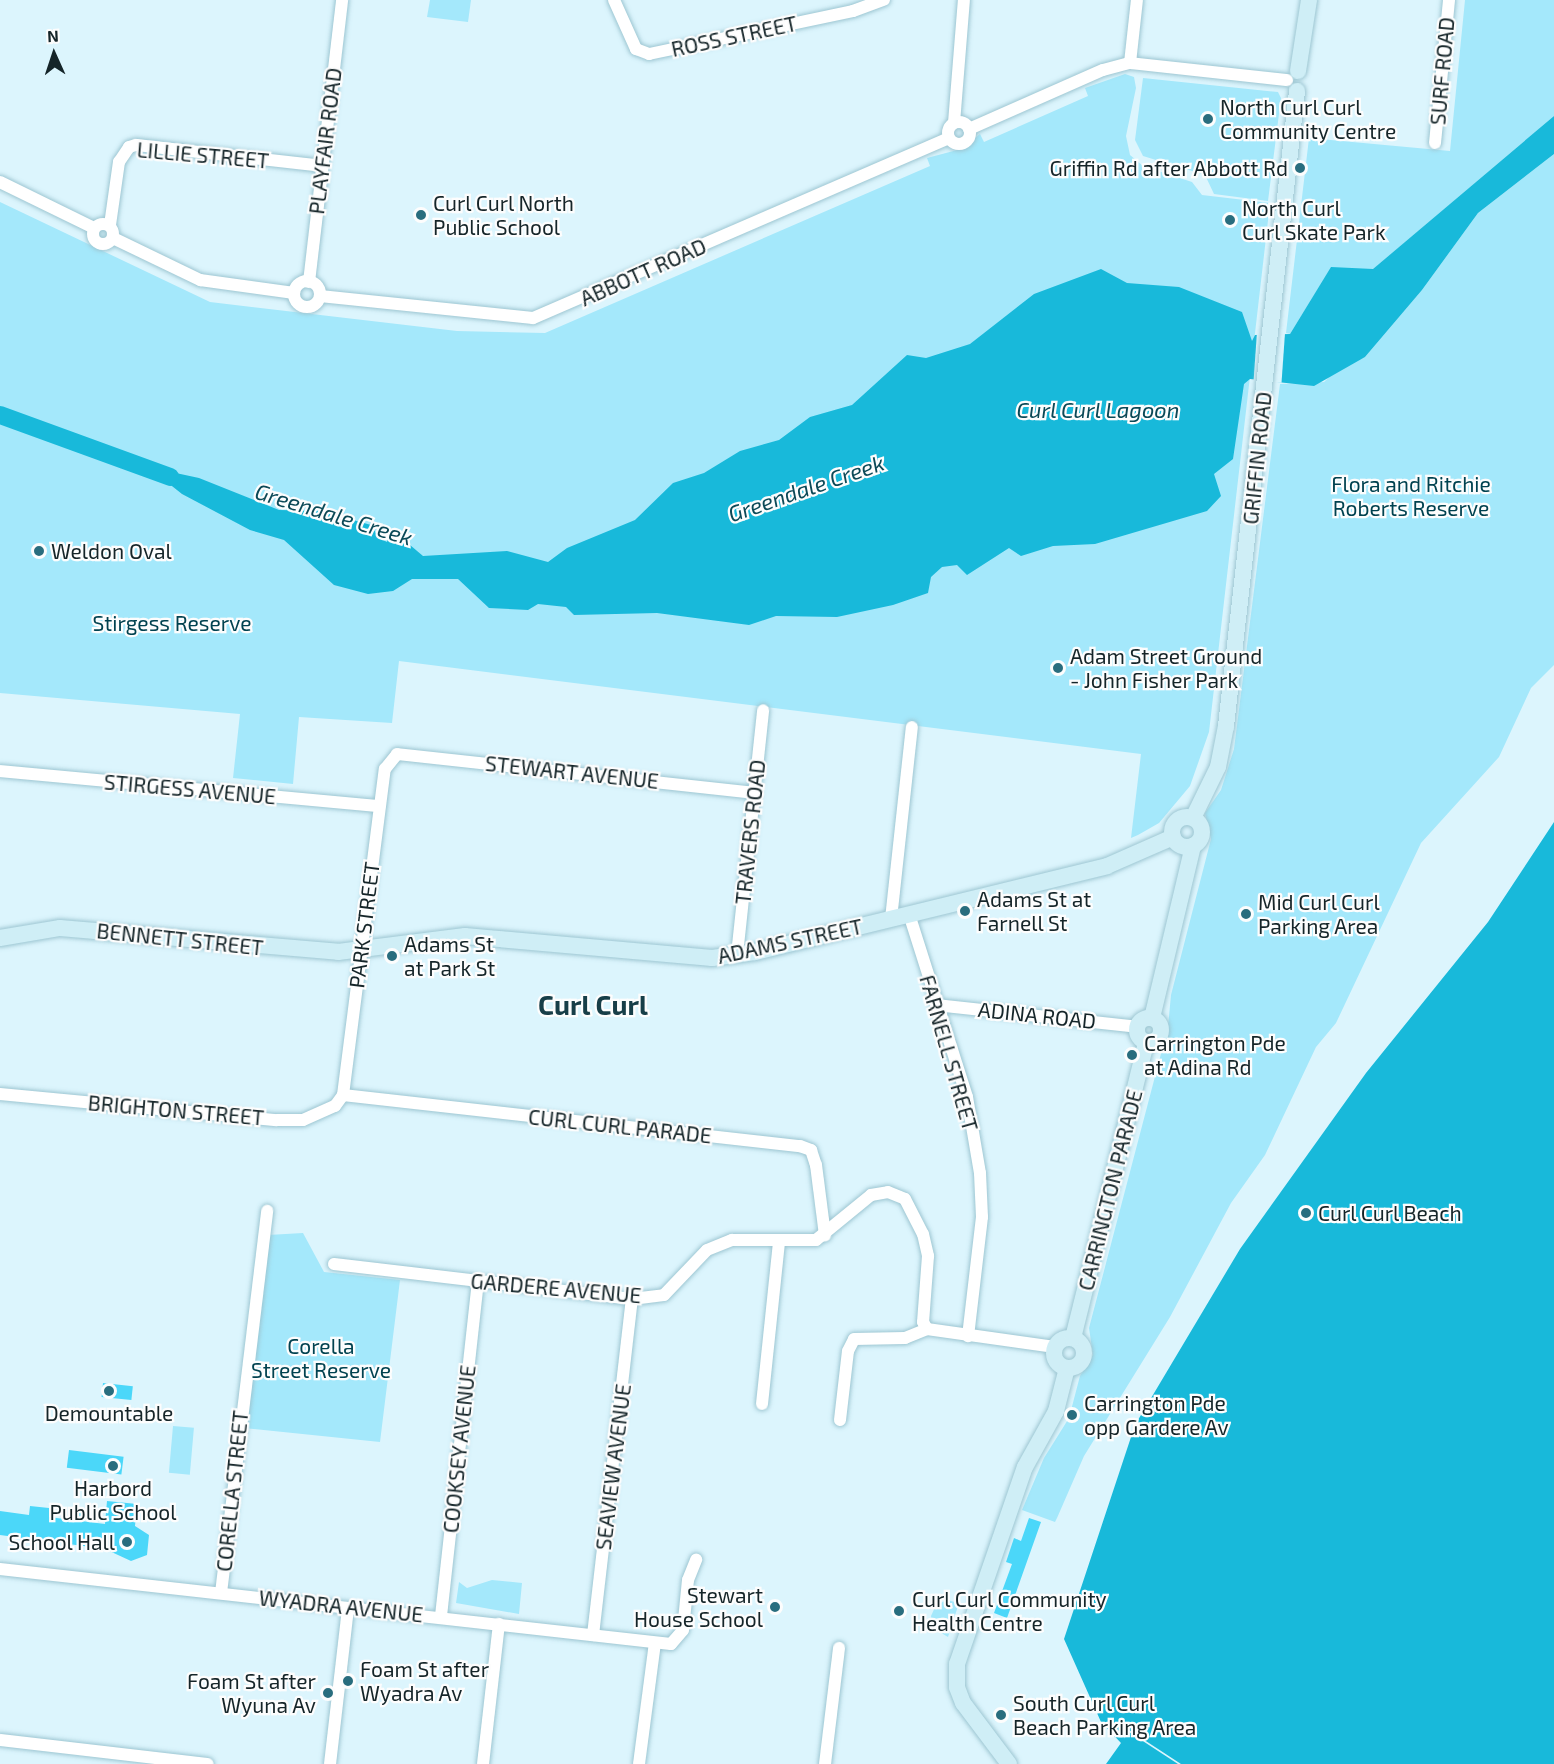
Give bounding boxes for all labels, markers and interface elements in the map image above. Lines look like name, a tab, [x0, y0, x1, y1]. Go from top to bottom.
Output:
street label: ROSS STREET	[669, 10, 799, 62]
street label: SURF ROAD	[1425, 16, 1459, 126]
north arrow	[24, 24, 84, 84]
text: N	[47, 26, 59, 45]
street label: PLAYFAIR ROAD	[304, 66, 346, 216]
place label: North Curl Curl Community Centre	[1220, 94, 1397, 144]
marker: North Curl Curl Community Centre	[1201, 112, 1215, 126]
street label: LILLIE STREET	[136, 137, 270, 173]
place label: Griffin Rd after Abbott Rd	[1049, 155, 1288, 181]
marker: Griffin Rd after Abbott Rd	[1293, 161, 1307, 175]
place label: Curl Curl North Public School	[433, 190, 575, 240]
place label: North Curl Curl Skate Park	[1242, 195, 1386, 245]
marker: Curl Curl North Public School	[414, 208, 428, 222]
marker: North Curl Curl Skate Park	[1223, 213, 1237, 227]
street label: ABBOTT ROAD	[576, 233, 710, 311]
street label: GRIFFIN ROAD	[1238, 390, 1276, 526]
water label: Curl Curl Lagoon	[1016, 397, 1180, 423]
water label: Greendale Creek	[725, 449, 887, 527]
park label: Flora and Ritchie Roberts Reserve	[1331, 471, 1491, 521]
water label: Greendale Creek	[252, 478, 416, 550]
place label: Weldon Oval	[51, 538, 172, 564]
marker: Weldon Oval	[32, 544, 46, 558]
park label: Stirgess Reserve	[93, 610, 251, 636]
place label: Adam Street Ground - John Fisher Park	[1070, 643, 1262, 693]
marker: Adam Street Ground - John Fisher Park	[1051, 661, 1065, 675]
street label: STEWART AVENUE	[483, 750, 661, 794]
street label: TRAVERS ROAD	[730, 758, 770, 906]
street label: STIRGESS AVENUE	[103, 769, 277, 809]
street label: PARK STREET	[344, 860, 384, 990]
place label: Adams St at Farnell St	[977, 886, 1091, 936]
place label: Mid Curl Curl Parking Area	[1258, 889, 1380, 939]
marker: Adams St at Farnell St	[958, 904, 972, 918]
marker: Mid Curl Curl Parking Area	[1239, 907, 1253, 921]
street label: ADAMS STREET	[715, 913, 865, 969]
street label: BENNETT STREET	[95, 918, 265, 960]
place label: Adams St at Park St	[404, 931, 495, 981]
marker: Adams St at Park St	[385, 949, 399, 963]
street label: FARNELL STREET	[915, 972, 983, 1134]
district label: Curl Curl	[538, 989, 648, 1021]
street label: ADINA ROAD	[977, 996, 1097, 1034]
place label: Carrington Pde at Adina Rd	[1144, 1030, 1286, 1080]
marker: Carrington Pde at Adina Rd	[1125, 1048, 1139, 1062]
street label: CARRINGTON PARADE	[1073, 1087, 1147, 1293]
street label: BRIGHTON STREET	[87, 1090, 265, 1130]
street label: CURL CURL PARADE	[527, 1104, 713, 1148]
place label: Curl Curl Beach	[1318, 1200, 1463, 1226]
marker: Curl Curl Beach	[1299, 1206, 1313, 1220]
street label: GARDERE AVENUE	[469, 1268, 643, 1308]
park label: Corella Street Reserve	[251, 1333, 391, 1383]
street label: COOKSEY AVENUE	[438, 1363, 480, 1535]
street label: SEAVIEW AVENUE	[590, 1382, 636, 1552]
marker: Demountable	[102, 1384, 116, 1398]
place label: Carrington Pde opp Gardere Av	[1084, 1390, 1229, 1440]
place label: Demountable	[45, 1400, 173, 1426]
marker: Carrington Pde opp Gardere Av	[1065, 1408, 1079, 1422]
street label: CORELLA STREET	[211, 1409, 253, 1573]
marker: Harbord Public School	[106, 1459, 120, 1473]
place label: Harbord Public School	[49, 1475, 177, 1525]
place label: School Hall	[8, 1529, 115, 1555]
marker: School Hall	[120, 1535, 134, 1549]
place label: Stewart House School	[634, 1582, 763, 1632]
street label: WYADRA AVENUE	[257, 1585, 425, 1627]
place label: Curl Curl Community Health Centre	[912, 1586, 1108, 1636]
marker: Stewart House School	[768, 1600, 782, 1614]
marker: Curl Curl Community Health Centre	[890, 1602, 908, 1620]
place label: Foam St after Wyadra Av	[360, 1656, 489, 1706]
place label: Foam St after Wyuna Av	[187, 1668, 316, 1718]
marker: Foam St after Wyadra Av	[341, 1674, 355, 1688]
marker: Foam St after Wyuna Av	[321, 1686, 335, 1700]
place label: South Curl Curl Beach Parking Area	[1013, 1690, 1197, 1740]
marker: South Curl Curl Beach Parking Area	[994, 1708, 1008, 1722]

